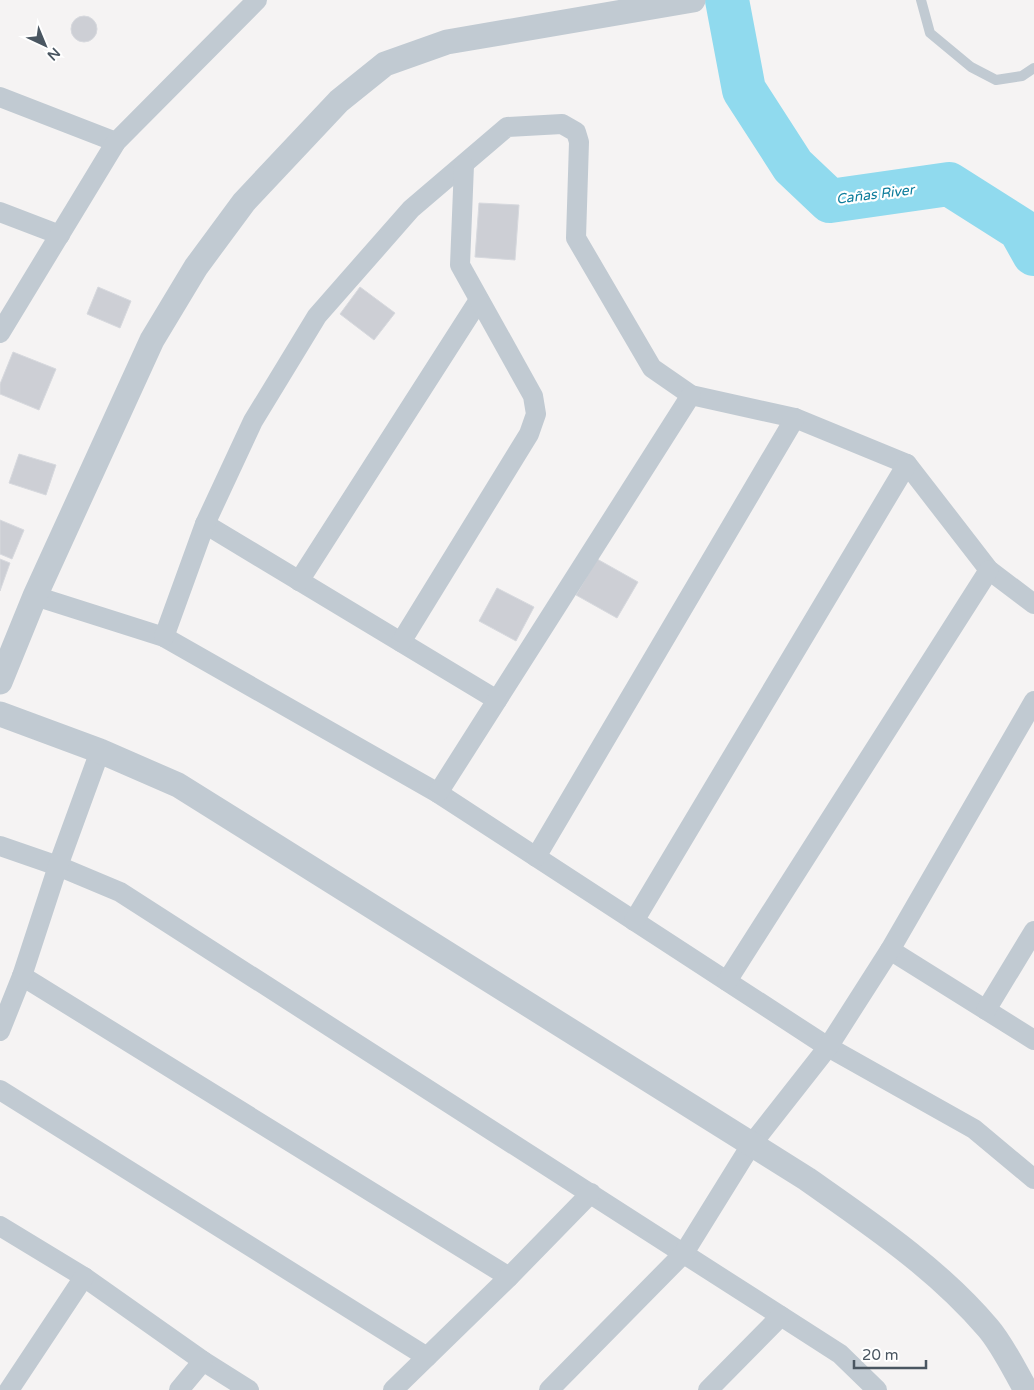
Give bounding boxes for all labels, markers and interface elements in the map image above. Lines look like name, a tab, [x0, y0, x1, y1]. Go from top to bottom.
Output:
north arrow	[20, 20, 70, 70]
text: N	[44, 44, 64, 64]
water label: Cañas River	[835, 181, 917, 208]
scale bar	[854, 1338, 926, 1370]
text: 20 m	[862, 1346, 899, 1364]

